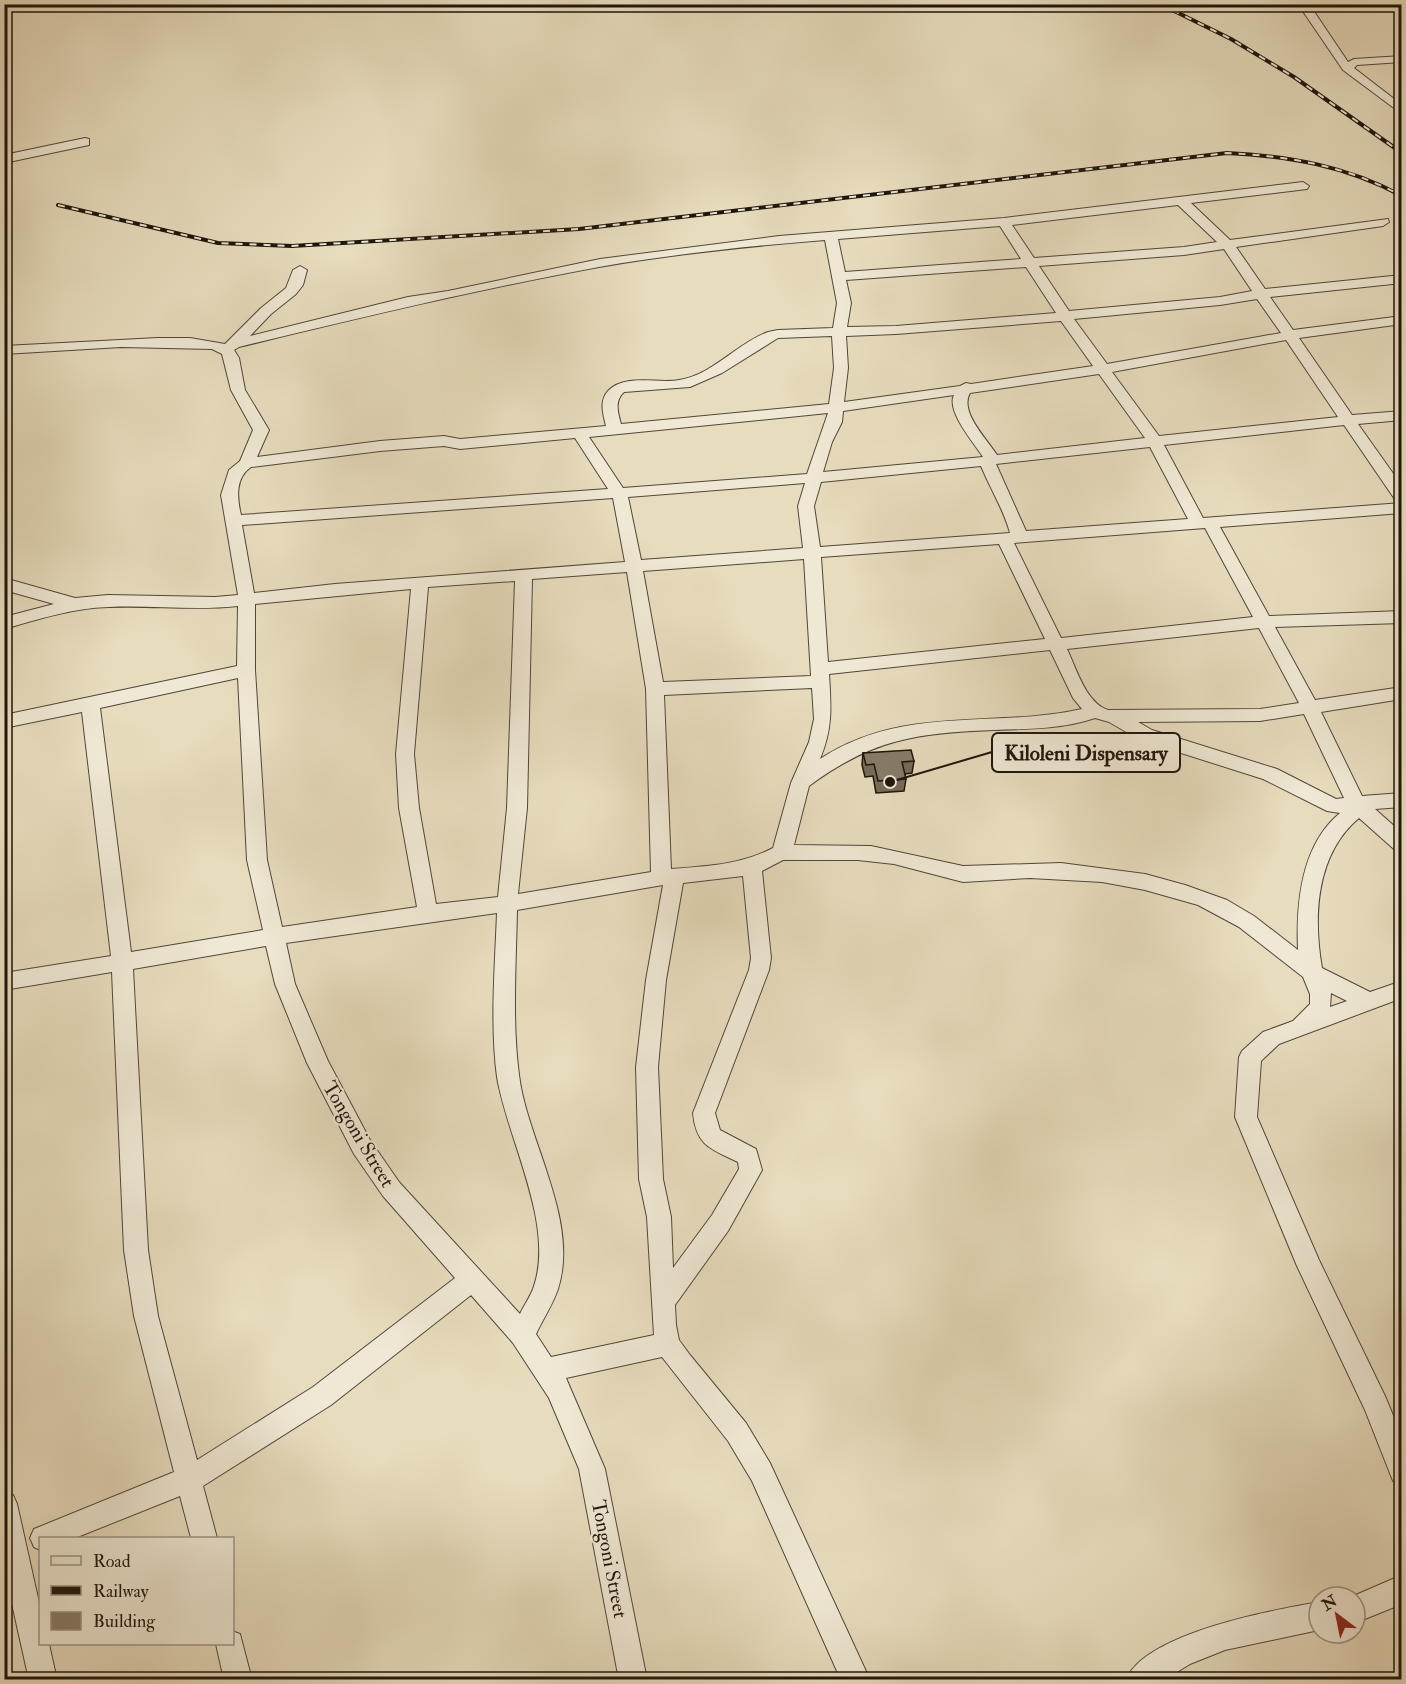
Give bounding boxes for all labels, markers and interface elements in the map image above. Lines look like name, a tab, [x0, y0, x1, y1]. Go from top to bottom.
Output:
callout: Kiloleni Dispensary	[992, 733, 1180, 772]
text: Kiloleni Dispensary	[1004, 740, 1168, 767]
street label: Tongoni Street	[317, 1077, 400, 1192]
street label: Tongoni Street	[586, 1498, 633, 1621]
legend	[39, 1537, 234, 1645]
text: Road	[93, 1550, 131, 1573]
text: Railway	[93, 1580, 150, 1603]
north arrow	[1307, 1585, 1367, 1645]
text: N	[1317, 1590, 1342, 1616]
text: Building	[93, 1610, 156, 1633]

